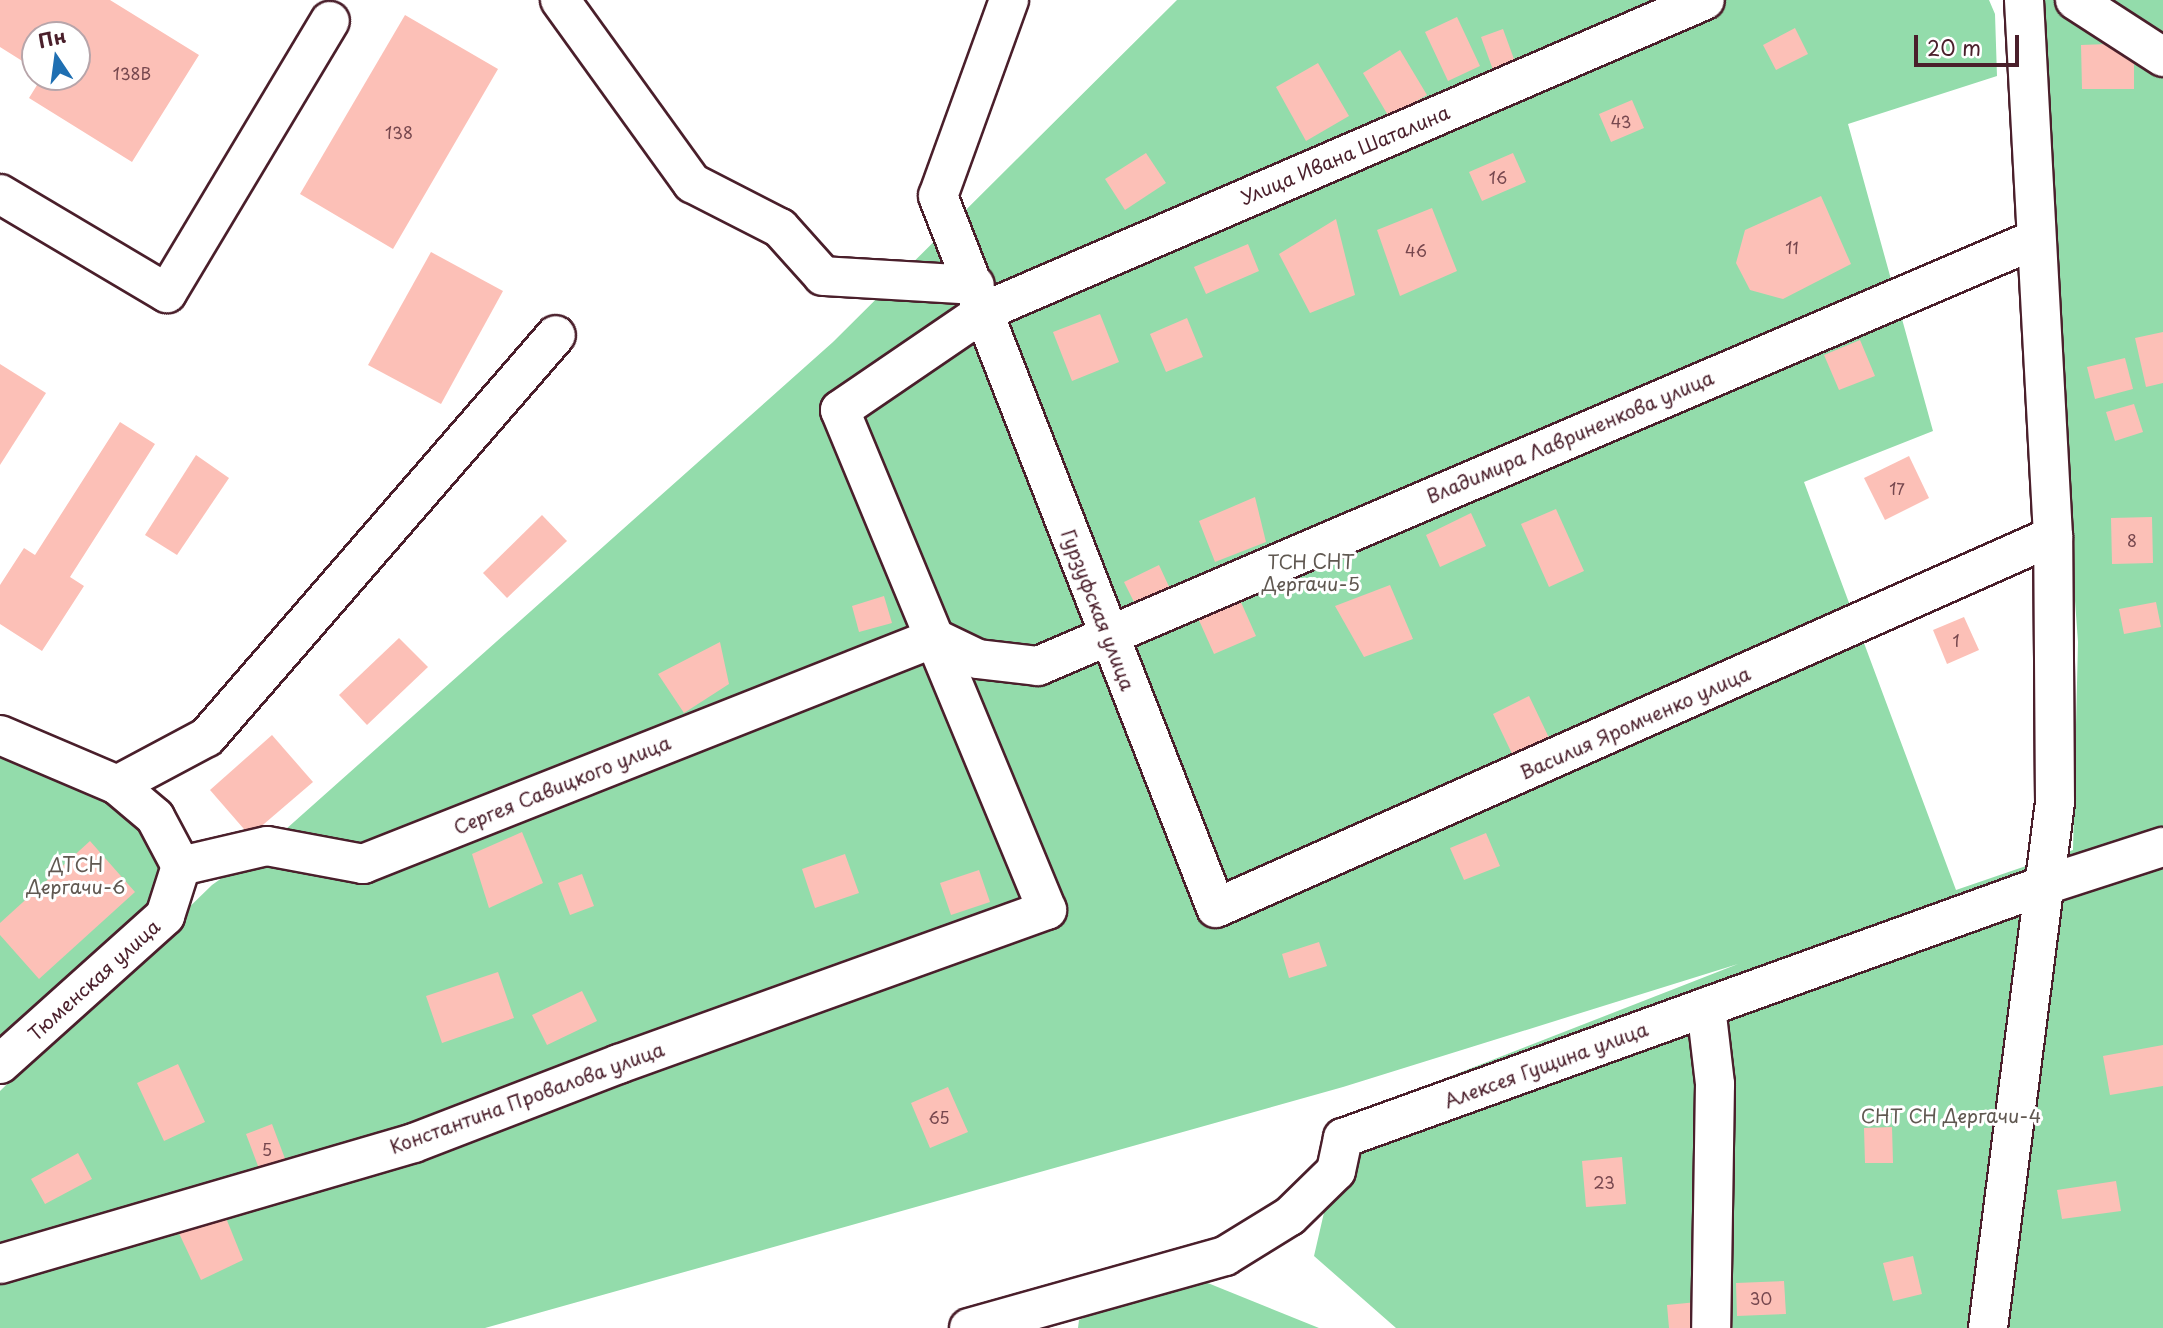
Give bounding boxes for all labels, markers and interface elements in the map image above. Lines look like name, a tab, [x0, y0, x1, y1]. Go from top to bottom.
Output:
north arrow	[21, 21, 91, 91]
text: Пн	[35, 21, 68, 54]
scale bar	[1918, 21, 2023, 65]
text: 20 m	[1927, 31, 1981, 63]
house number: 138В	[113, 63, 151, 83]
street label: Улица Ивана Шаталина	[1235, 100, 1455, 210]
house number: 43	[1611, 111, 1631, 131]
house number: 138	[385, 122, 413, 142]
house number: 16	[1489, 167, 1507, 187]
house number: 11	[1785, 237, 1799, 257]
house number: 46	[1405, 240, 1427, 260]
street label: Владимира Лавриненкова улица	[1422, 366, 1718, 508]
house number: 17	[1889, 478, 1905, 498]
street label: Гурзуфская улица	[1056, 525, 1140, 695]
house number: 8	[2127, 530, 2137, 550]
park label: ТСН СНТ Дергачи-5	[1262, 551, 1360, 595]
house number: 1	[1952, 630, 1960, 650]
street label: Василия Яромченко улица	[1516, 662, 1754, 784]
street label: Сергея Савицкого улица	[450, 731, 674, 839]
park label: ДТСН Дергачи-6	[27, 854, 125, 898]
street label: Тюменская улица	[23, 914, 165, 1046]
street label: Алексея Гущина улица	[1440, 1017, 1652, 1113]
street label: Константина Провалова улица	[386, 1037, 668, 1159]
park label: СНТ СН Дергачи-4	[1860, 1105, 2042, 1127]
house number: 65	[928, 1107, 950, 1127]
house number: 5	[262, 1139, 272, 1159]
house number: 23	[1593, 1172, 1615, 1192]
house number: 30	[1750, 1288, 1772, 1308]

